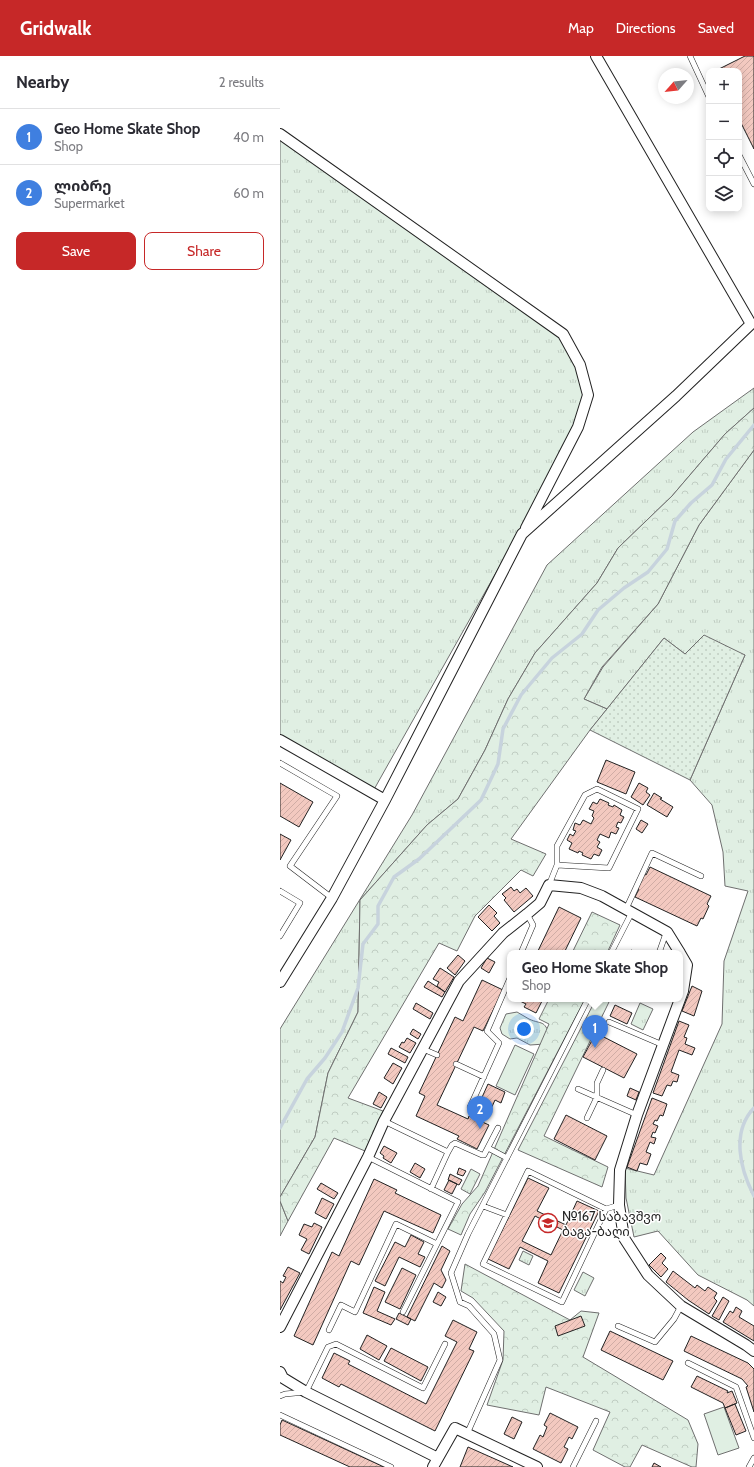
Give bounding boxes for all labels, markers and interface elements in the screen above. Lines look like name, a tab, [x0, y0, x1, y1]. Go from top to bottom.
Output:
text: Gridwalk	[20, 17, 92, 40]
text: Map	[568, 19, 594, 37]
text: Directions	[616, 19, 676, 37]
text: Saved	[698, 19, 734, 37]
north arrow	[658, 68, 694, 104]
map controls	[706, 68, 742, 212]
button: +	[706, 68, 742, 104]
text: Nearby	[16, 72, 69, 92]
text: 2 results	[219, 74, 264, 90]
button: −	[706, 104, 742, 140]
text: Geo Home Skate Shop	[54, 120, 200, 138]
text: 1	[27, 129, 31, 145]
text: 40 m	[233, 129, 264, 145]
text: Shop	[54, 138, 83, 154]
button: locate	[706, 140, 742, 176]
button: layers	[706, 176, 742, 212]
text: ლიბრე	[54, 177, 111, 195]
text: 2	[26, 185, 32, 201]
text: 60 m	[233, 185, 264, 201]
text: Supermarket	[54, 195, 125, 211]
button: Save	[16, 232, 136, 270]
button: Share	[144, 232, 264, 270]
popup	[507, 950, 683, 1002]
text: Geo Home Skate Shop	[522, 959, 668, 977]
text: Shop	[522, 977, 551, 993]
pin: 1	[582, 1015, 608, 1048]
your location	[514, 1019, 534, 1039]
pin: 2	[467, 1096, 493, 1129]
place label: №167 საბავშვო ბაგა-ბაღი	[562, 1208, 661, 1240]
school or university icon: №167 საბავშვო ბაგა-ბაღი	[537, 1212, 559, 1234]

